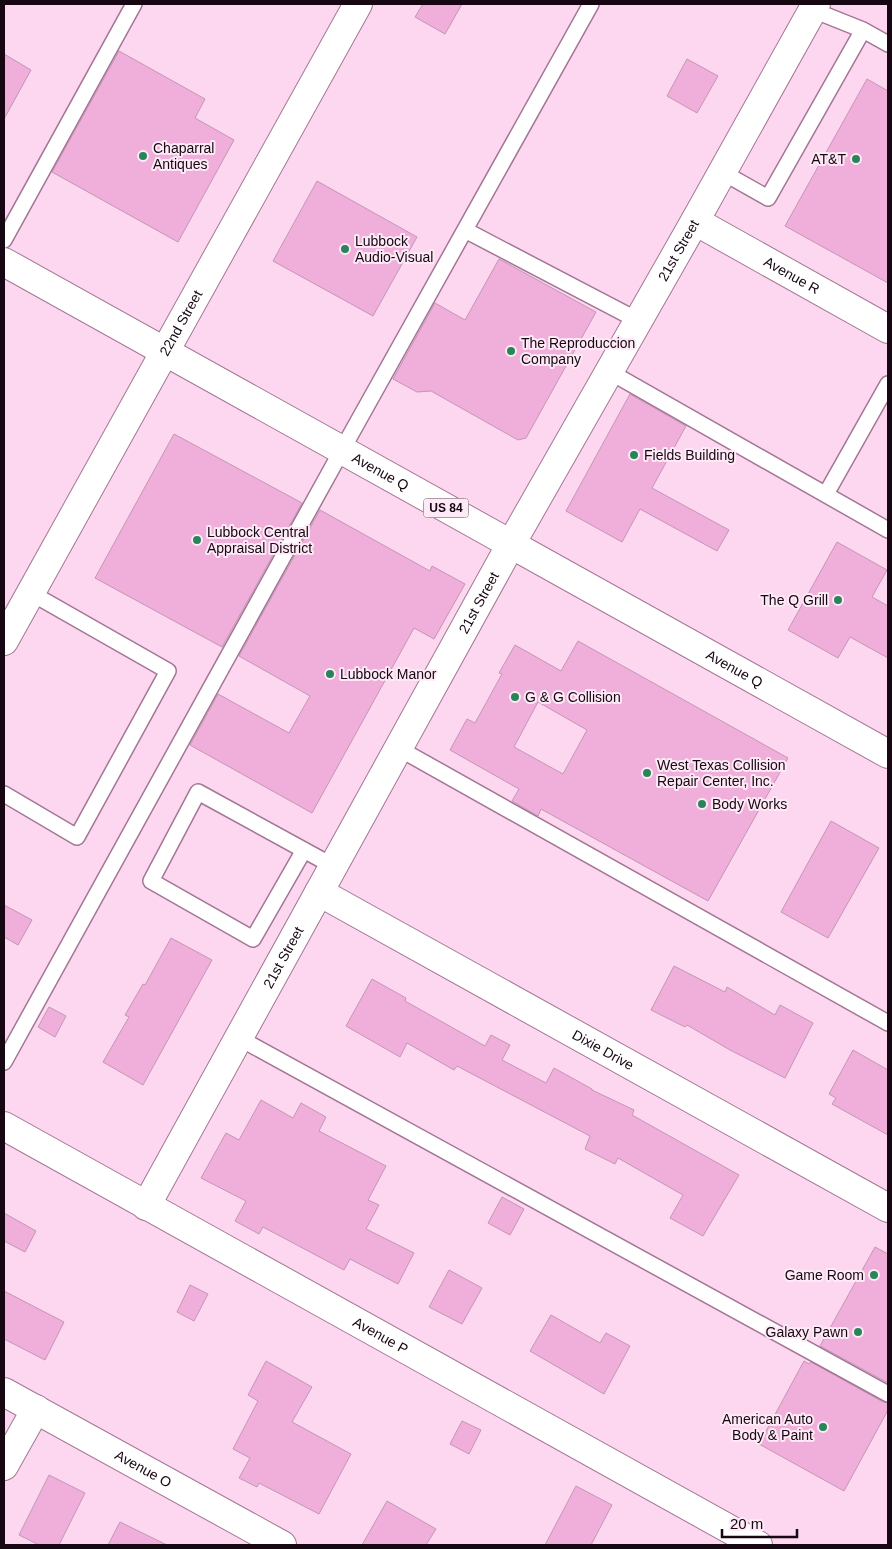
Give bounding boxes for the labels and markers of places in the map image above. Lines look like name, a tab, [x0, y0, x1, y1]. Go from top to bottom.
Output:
place label: Chaparral Antiques	[153, 140, 214, 172]
marker: Chaparral Antiques	[137, 150, 149, 162]
place label: AT&T	[811, 151, 846, 167]
marker: AT&T	[850, 153, 862, 165]
place label: Lubbock Audio-Visual	[355, 233, 433, 265]
marker: Lubbock Audio-Visual	[339, 243, 351, 255]
place label: The Reproduccion Company	[521, 335, 635, 367]
marker: The Reproduccion Company	[505, 345, 517, 357]
place label: Fields Building	[644, 447, 735, 463]
marker: Fields Building	[628, 449, 640, 461]
place label: Lubbock Central Appraisal District	[207, 524, 312, 556]
marker: Lubbock Central Appraisal District	[191, 534, 203, 546]
place label: The Q Grill	[760, 592, 828, 608]
marker: The Q Grill	[832, 594, 844, 606]
place label: Lubbock Manor	[340, 666, 437, 682]
marker: Lubbock Manor	[324, 668, 336, 680]
place label: G & G Collision	[525, 689, 621, 705]
marker: G & G Collision	[509, 691, 521, 703]
place label: West Texas Collision Repair Center, Inc.	[657, 757, 786, 789]
marker: West Texas Collision Repair Center, Inc.	[641, 767, 653, 779]
place label: Body Works	[712, 796, 787, 812]
marker: Body Works	[696, 798, 708, 810]
place label: Game Room	[785, 1267, 864, 1283]
marker: Game Room	[868, 1269, 880, 1281]
place label: Galaxy Pawn	[766, 1324, 848, 1340]
marker: Galaxy Pawn	[852, 1326, 864, 1338]
place label: American Auto Body & Paint	[722, 1411, 813, 1443]
marker: American Auto Body & Paint	[817, 1421, 829, 1433]

